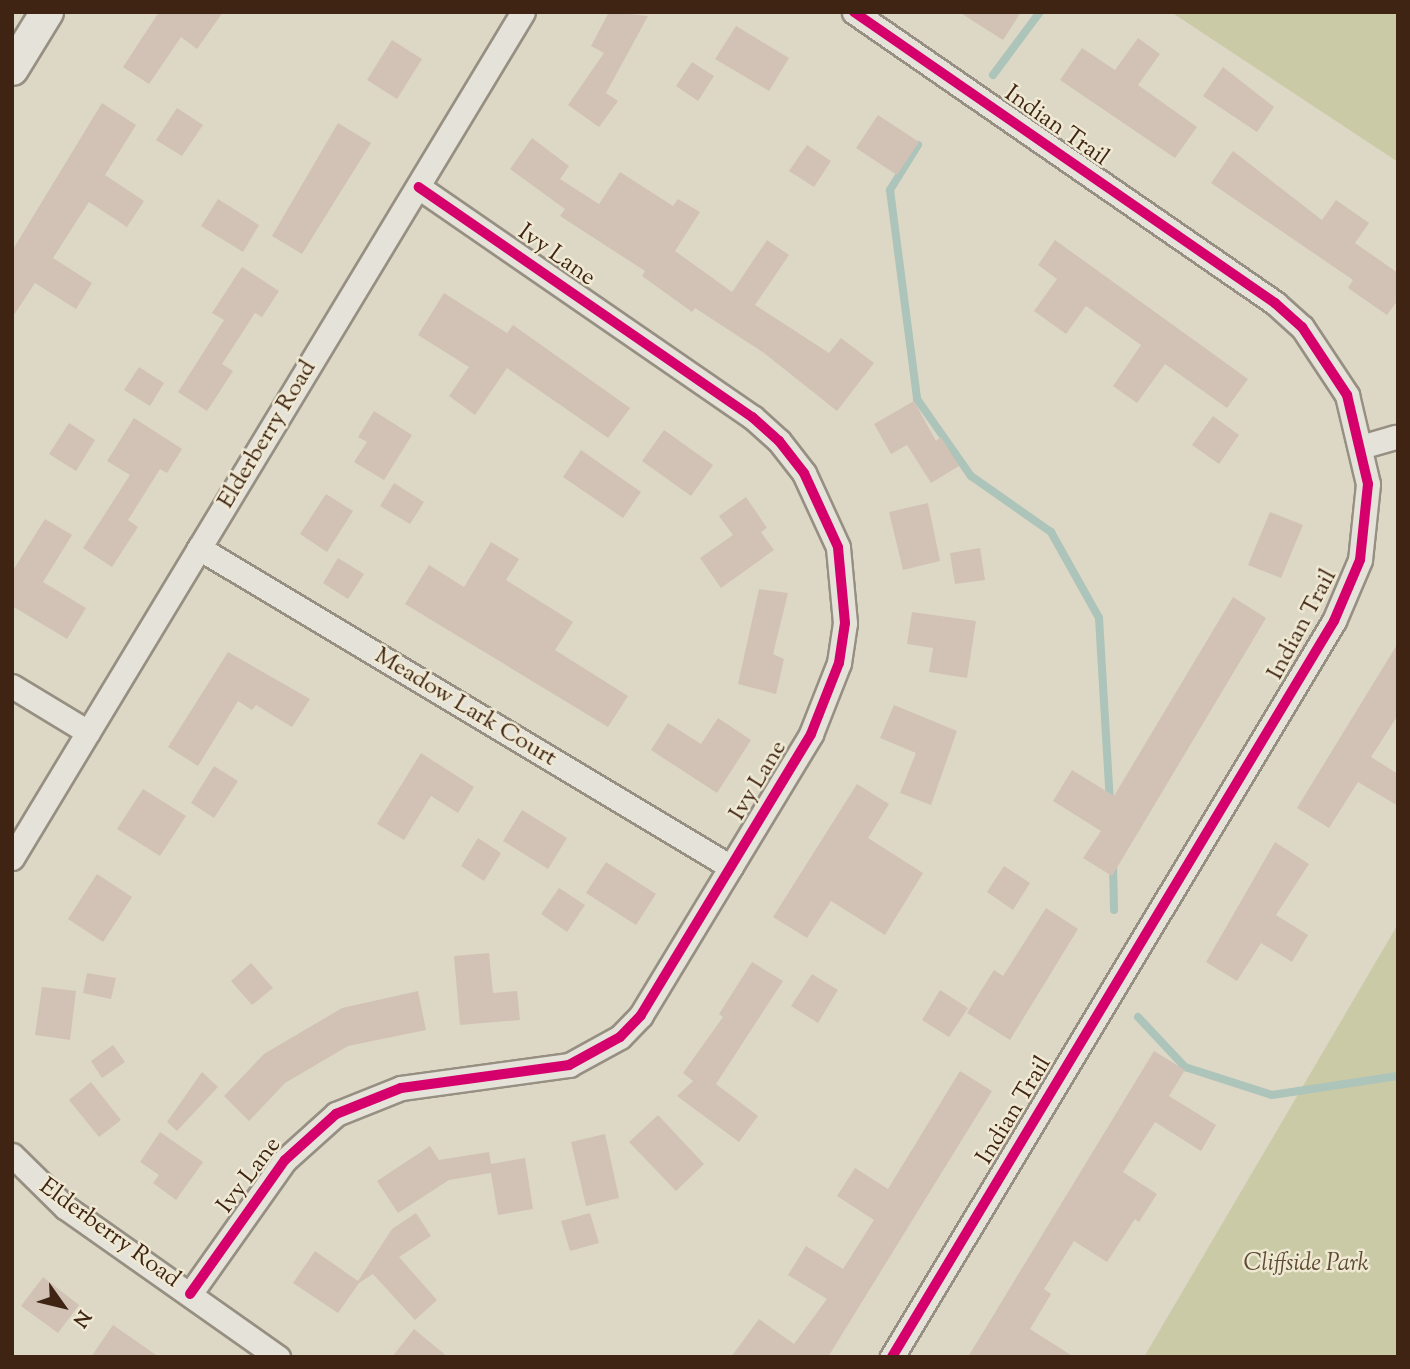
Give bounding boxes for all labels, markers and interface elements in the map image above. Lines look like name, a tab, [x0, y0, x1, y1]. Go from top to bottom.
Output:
street label: Indian Trail	[998, 81, 1114, 173]
street label: Ivy Lane	[512, 219, 600, 293]
street label: Elderberry Road	[213, 356, 323, 514]
street label: Indian Trail	[1262, 565, 1344, 685]
street label: Meadow Lark Court	[369, 642, 561, 774]
street label: Ivy Lane	[724, 736, 794, 826]
street label: Indian Trail	[972, 1052, 1058, 1170]
street label: Ivy Lane	[212, 1132, 288, 1220]
street label: Elderberry Road	[33, 1173, 185, 1295]
park label: Cliffside Park	[1243, 1251, 1369, 1279]
north arrow	[28, 1271, 98, 1341]
text: N	[65, 1304, 96, 1332]

